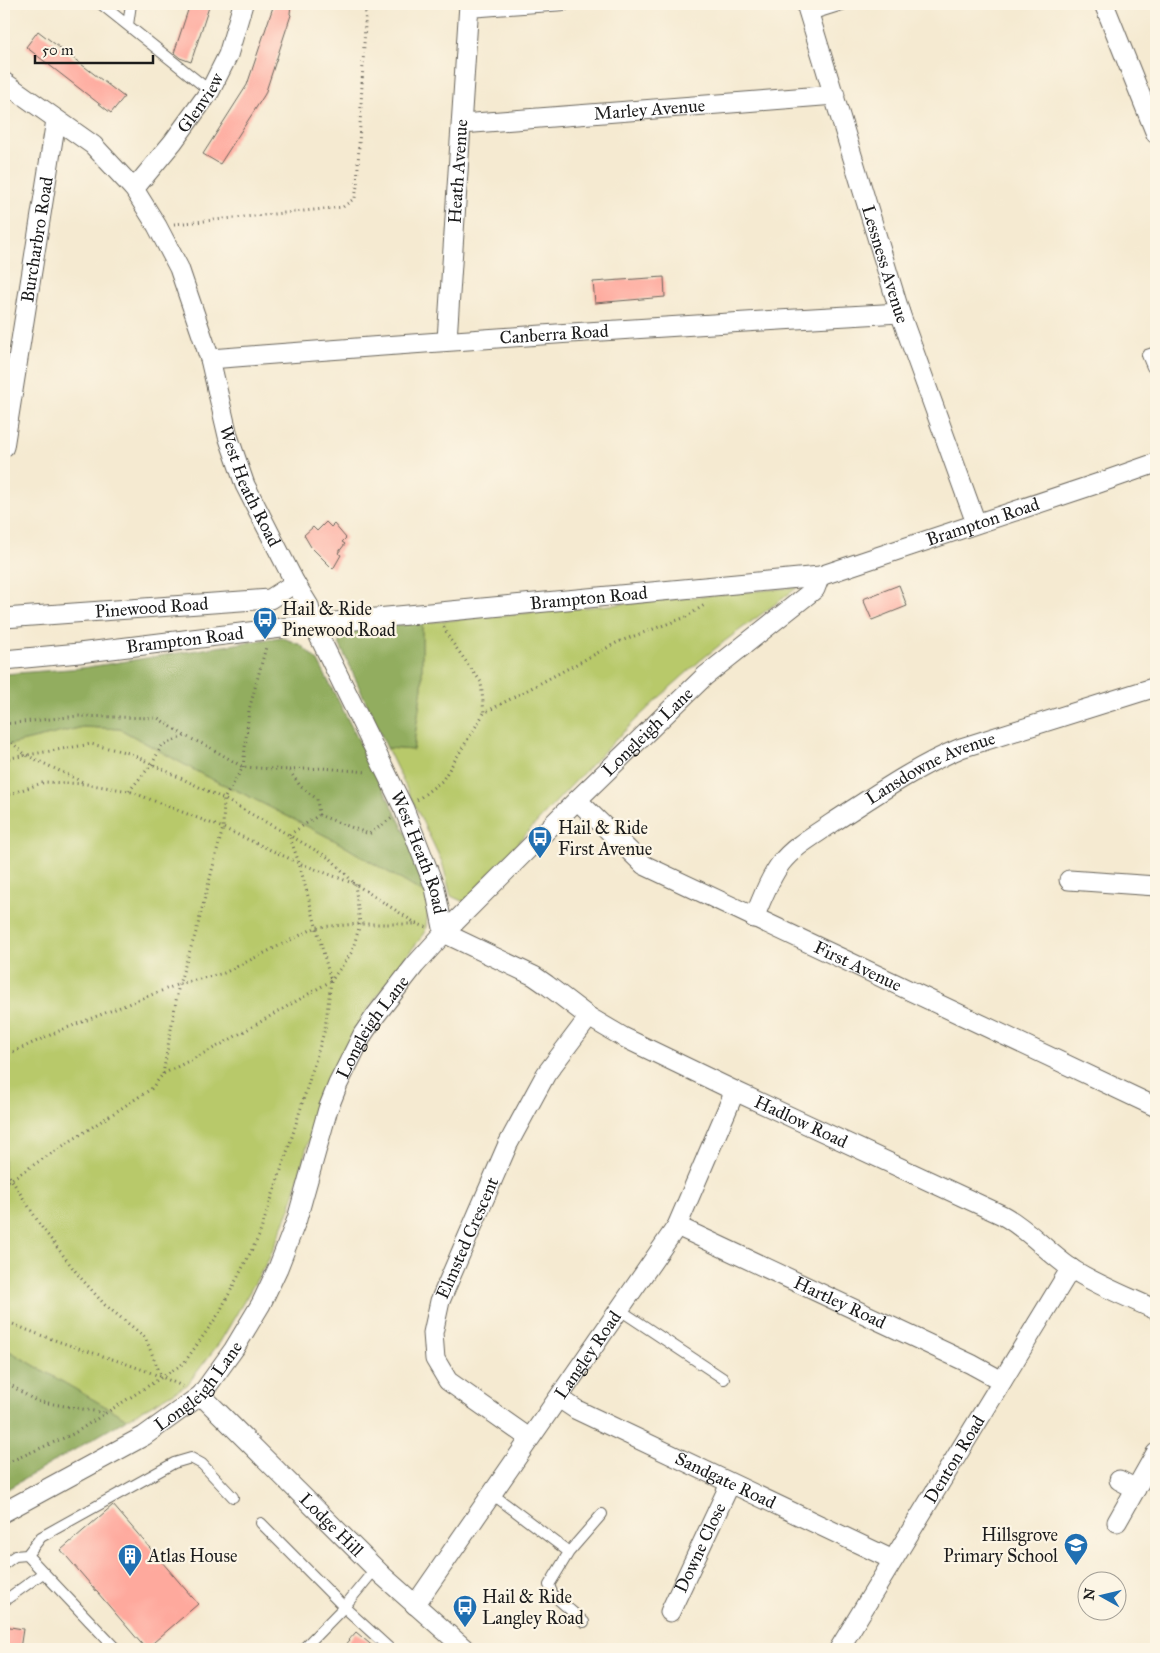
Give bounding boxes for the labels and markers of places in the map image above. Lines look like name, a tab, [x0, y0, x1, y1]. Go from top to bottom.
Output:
place label: Hail & Ride Pinewood Road	[282, 598, 396, 641]
bus stop icon: Hail & Ride Pinewood Road	[252, 606, 278, 640]
place label: Hail & Ride First Avenue	[558, 817, 652, 860]
bus stop icon: Hail & Ride First Avenue	[527, 825, 553, 859]
place label: Hillsgrove Primary School	[943, 1524, 1058, 1567]
school or university icon: Hillsgrove Primary School	[1063, 1532, 1089, 1566]
building icon: Atlas House	[117, 1543, 143, 1577]
place label: Atlas House	[147, 1545, 237, 1567]
place label: Hail & Ride Langley Road	[482, 1586, 584, 1630]
bus stop icon: Hail & Ride Langley Road	[452, 1594, 478, 1628]

